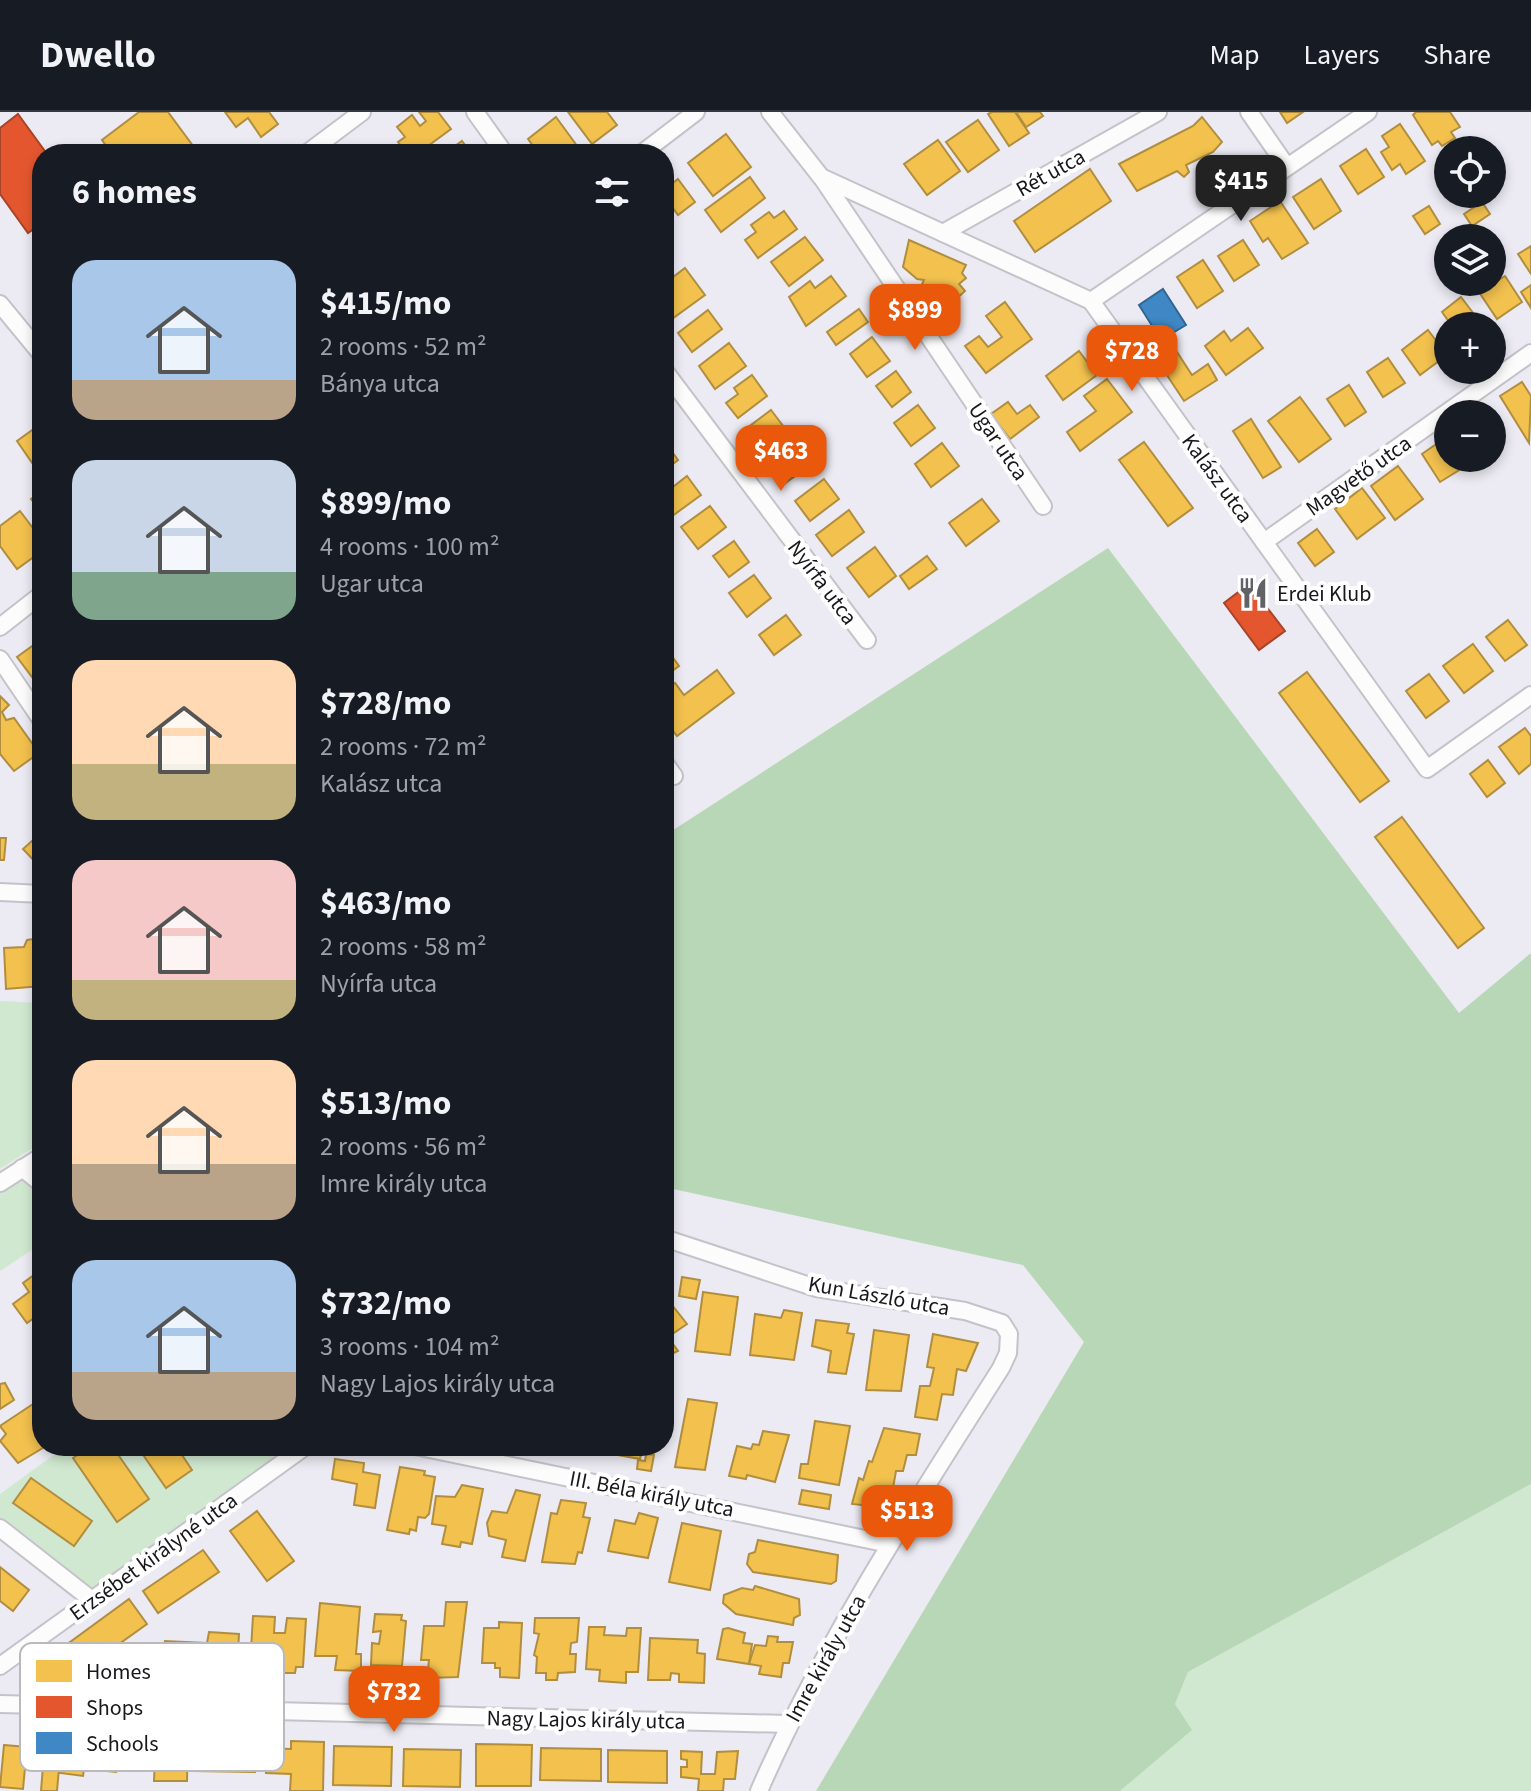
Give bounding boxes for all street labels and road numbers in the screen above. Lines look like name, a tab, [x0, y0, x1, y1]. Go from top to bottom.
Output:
street label: Rét utca	[1010, 141, 1091, 205]
street label: Ugar utca	[960, 396, 1036, 487]
street label: Kalász utca	[1174, 427, 1261, 530]
street label: Magvető utca	[1299, 428, 1418, 524]
street label: Nyírfa utca	[780, 533, 865, 632]
street label: Kun László utca	[806, 1268, 952, 1324]
street label: III. Béla király utca	[567, 1462, 737, 1526]
street label: Erzsébet királyné utca	[63, 1485, 244, 1629]
street label: Imre király utca	[778, 1589, 874, 1728]
street label: Nagy Lajos király utca	[486, 1702, 686, 1738]

